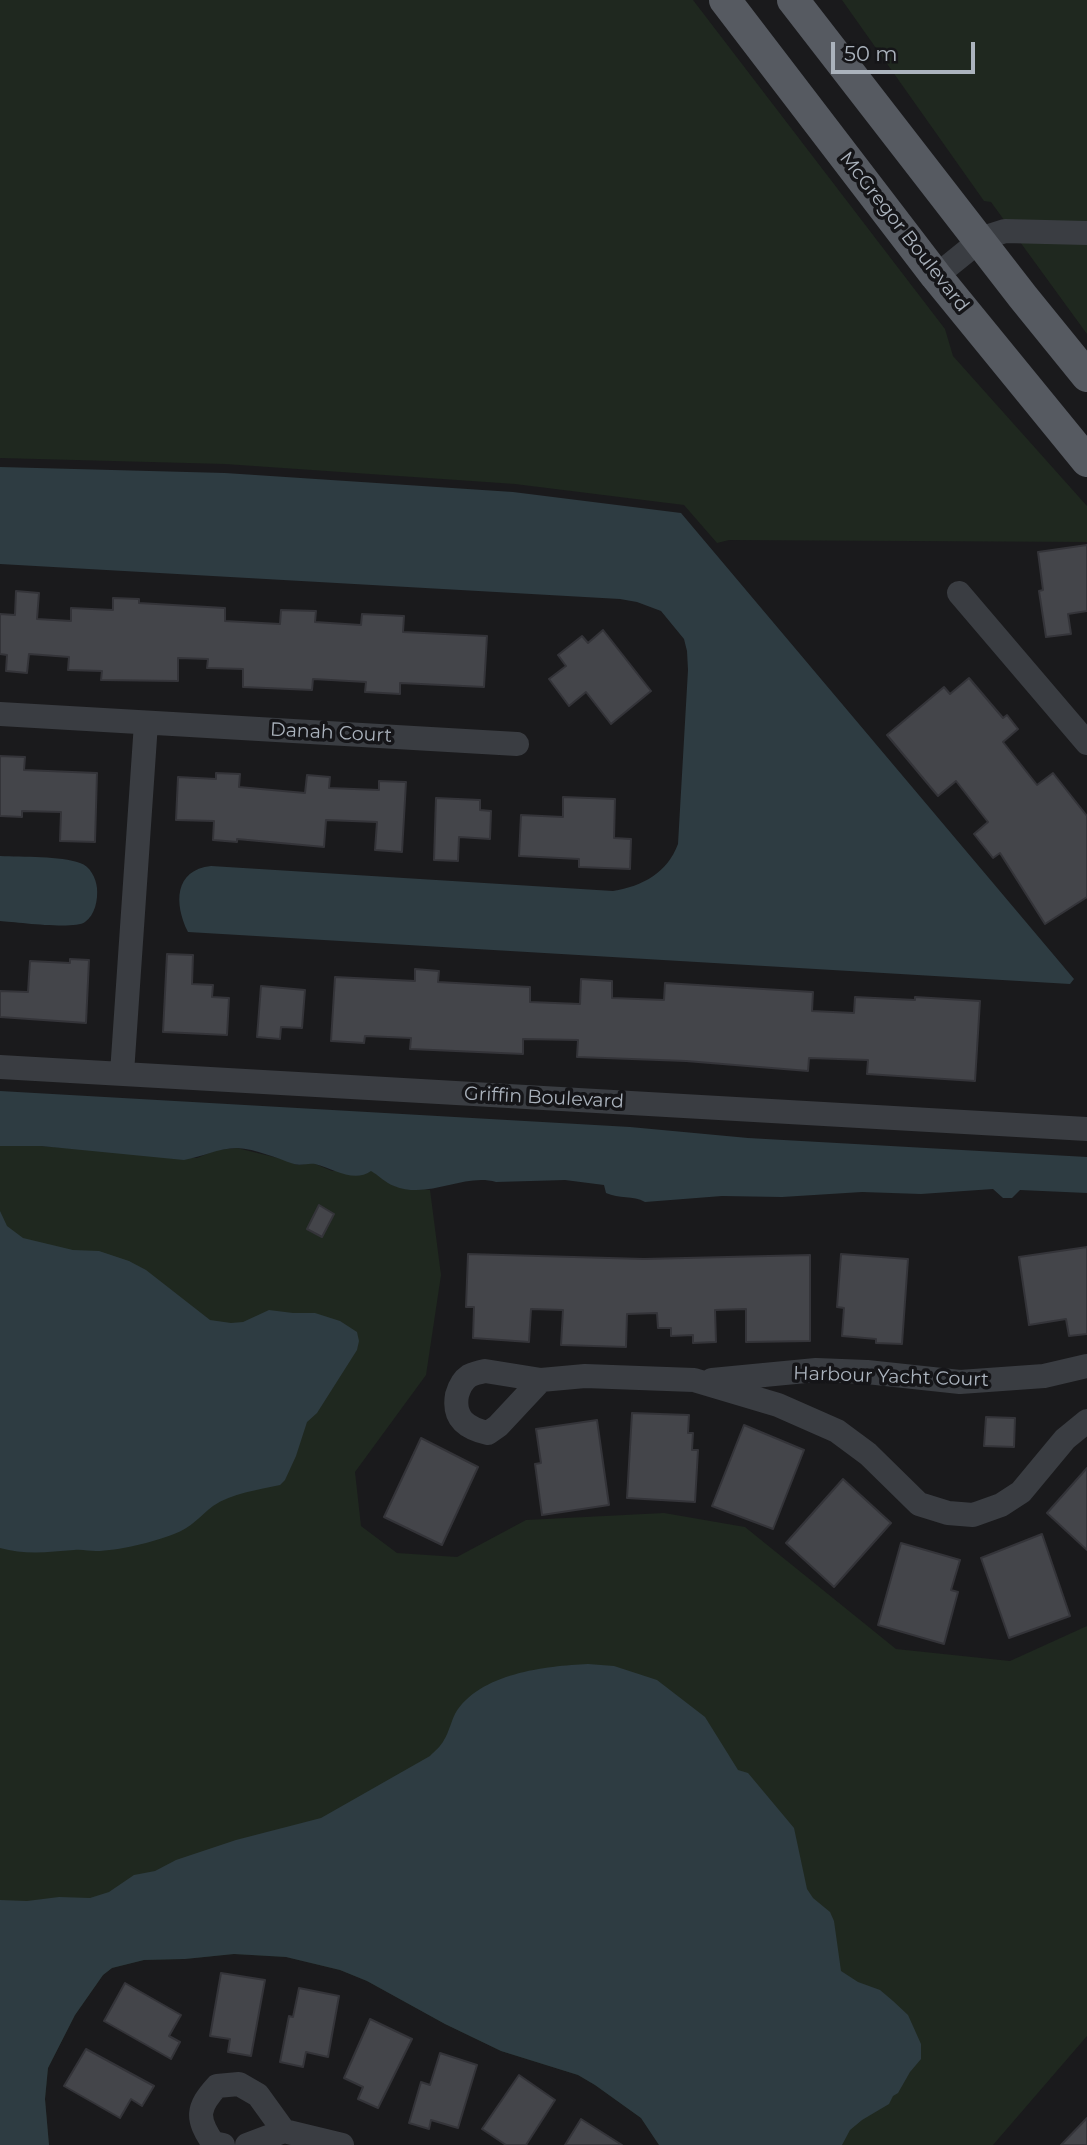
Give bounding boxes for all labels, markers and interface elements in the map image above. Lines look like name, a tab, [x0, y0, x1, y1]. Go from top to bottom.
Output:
scale bar	[835, 28, 978, 72]
text: 50 m	[844, 41, 898, 66]
street label: McGregor Boulevard	[834, 147, 974, 317]
street label: Danah Court	[269, 718, 393, 748]
street label: Griffin Boulevard	[464, 1082, 624, 1114]
street label: Harbour Yacht Court	[793, 1362, 989, 1392]

